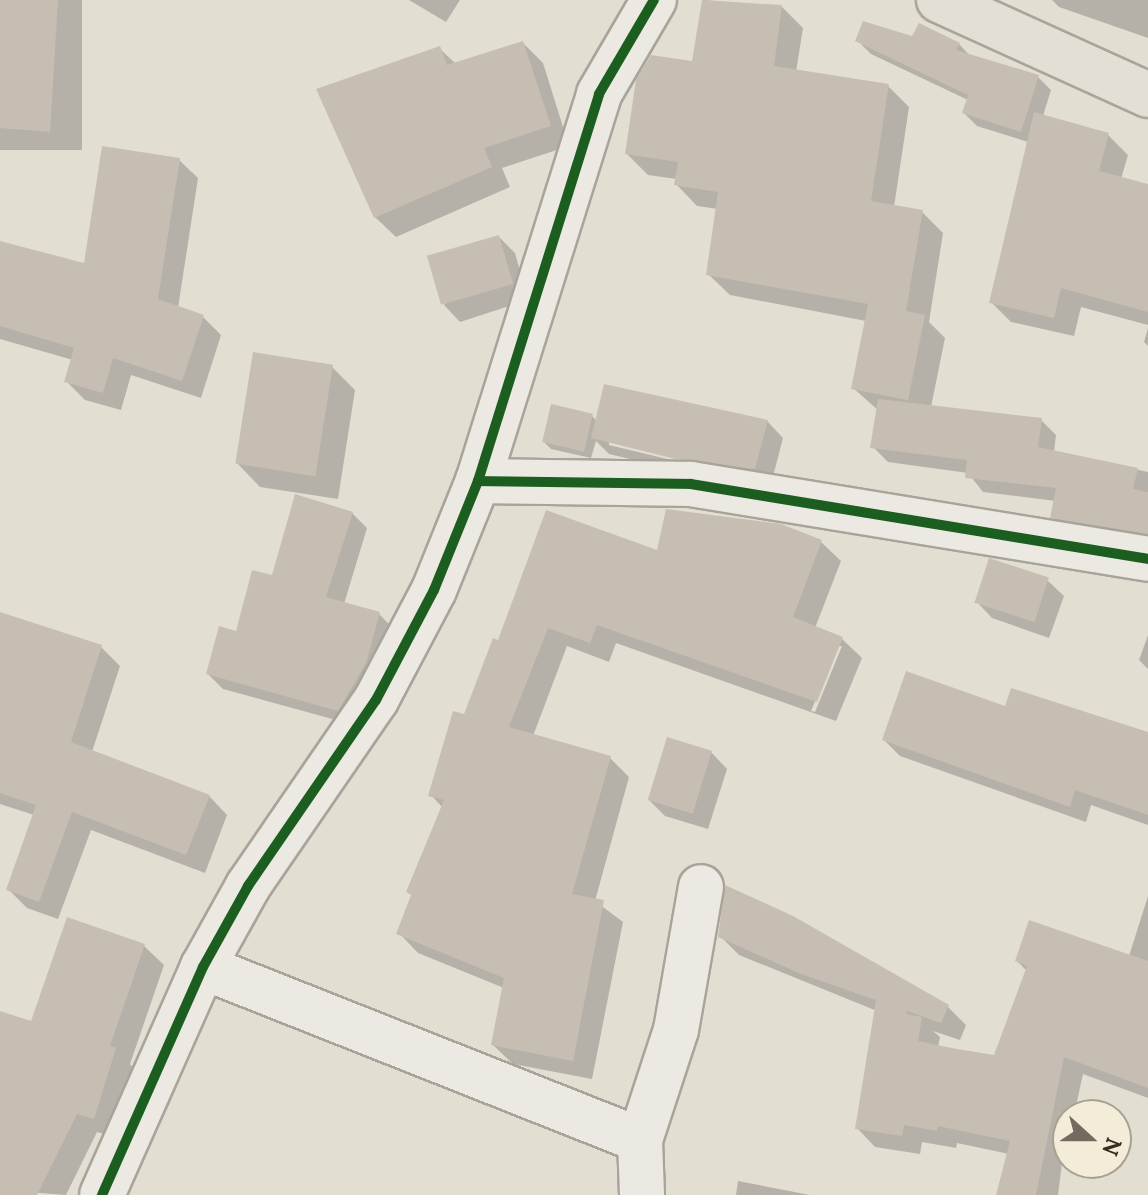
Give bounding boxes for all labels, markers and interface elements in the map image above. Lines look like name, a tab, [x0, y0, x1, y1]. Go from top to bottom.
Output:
north arrow	[1052, 1099, 1132, 1179]
text: N	[1096, 1134, 1129, 1160]

